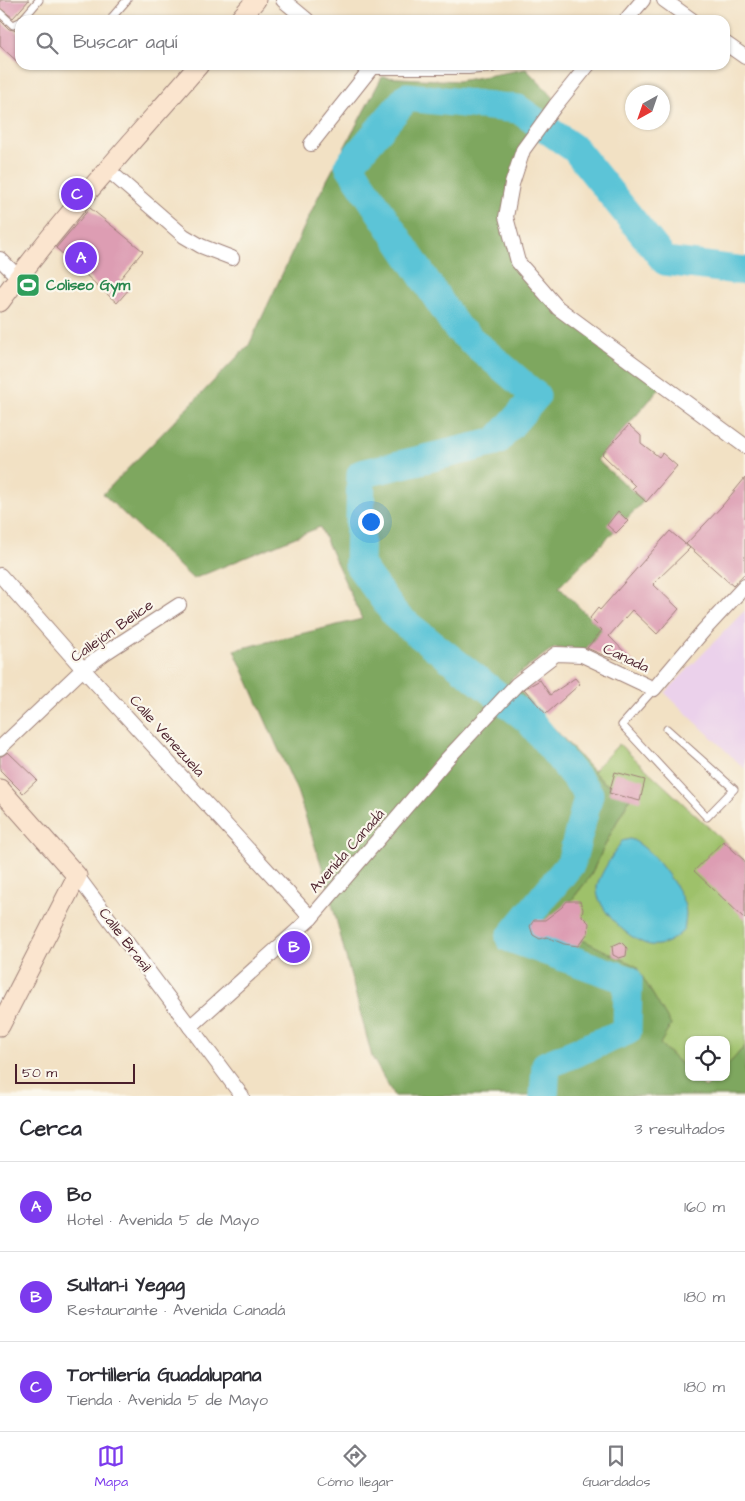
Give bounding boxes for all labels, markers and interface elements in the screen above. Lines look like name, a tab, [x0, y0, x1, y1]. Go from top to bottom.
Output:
search box	[15, 15, 730, 70]
icon: search	[33, 29, 61, 57]
text: Buscar aquí	[73, 29, 177, 56]
north arrow	[625, 85, 670, 130]
pin: C	[61, 175, 93, 213]
pin: A	[65, 239, 97, 277]
sports icon: Coliseo Gym	[15, 272, 41, 298]
place label: Coliseo Gym	[46, 275, 130, 297]
your location	[358, 509, 384, 535]
street label: Callejón Belice	[66, 595, 158, 667]
street label: Canada	[599, 638, 653, 678]
street label: Calle Venezuela	[125, 691, 210, 782]
street label: Avenida Canadá	[305, 804, 390, 898]
street label: Calle Brasil	[94, 903, 156, 977]
pin: B	[278, 928, 310, 966]
map controls	[685, 1036, 730, 1081]
button: locate	[685, 1036, 730, 1081]
scale bar	[15, 1061, 135, 1084]
text: 50 m	[22, 1063, 57, 1083]
text: Cerca	[20, 1114, 82, 1143]
text: 3 resultados	[634, 1118, 725, 1140]
text: Bo	[67, 1182, 91, 1209]
text: A	[31, 1196, 41, 1218]
text: 160 m	[684, 1196, 725, 1218]
text: Hotel · Avenida 5 de Mayo	[67, 1209, 259, 1231]
text: Sultan-i Yegag	[67, 1272, 185, 1299]
text: B	[30, 1286, 42, 1308]
text: 180 m	[684, 1286, 725, 1308]
text: Restaurante · Avenida Canadá	[67, 1299, 285, 1321]
text: Tortillería Guadalupana	[67, 1362, 261, 1389]
text: C	[30, 1376, 42, 1398]
text: 180 m	[684, 1376, 725, 1398]
text: Tienda · Avenida 5 de Mayo	[67, 1389, 268, 1411]
tab: Mapa	[95, 1442, 128, 1492]
tab: Cómo llegar	[317, 1442, 393, 1492]
tab: Guardados	[582, 1442, 650, 1492]

